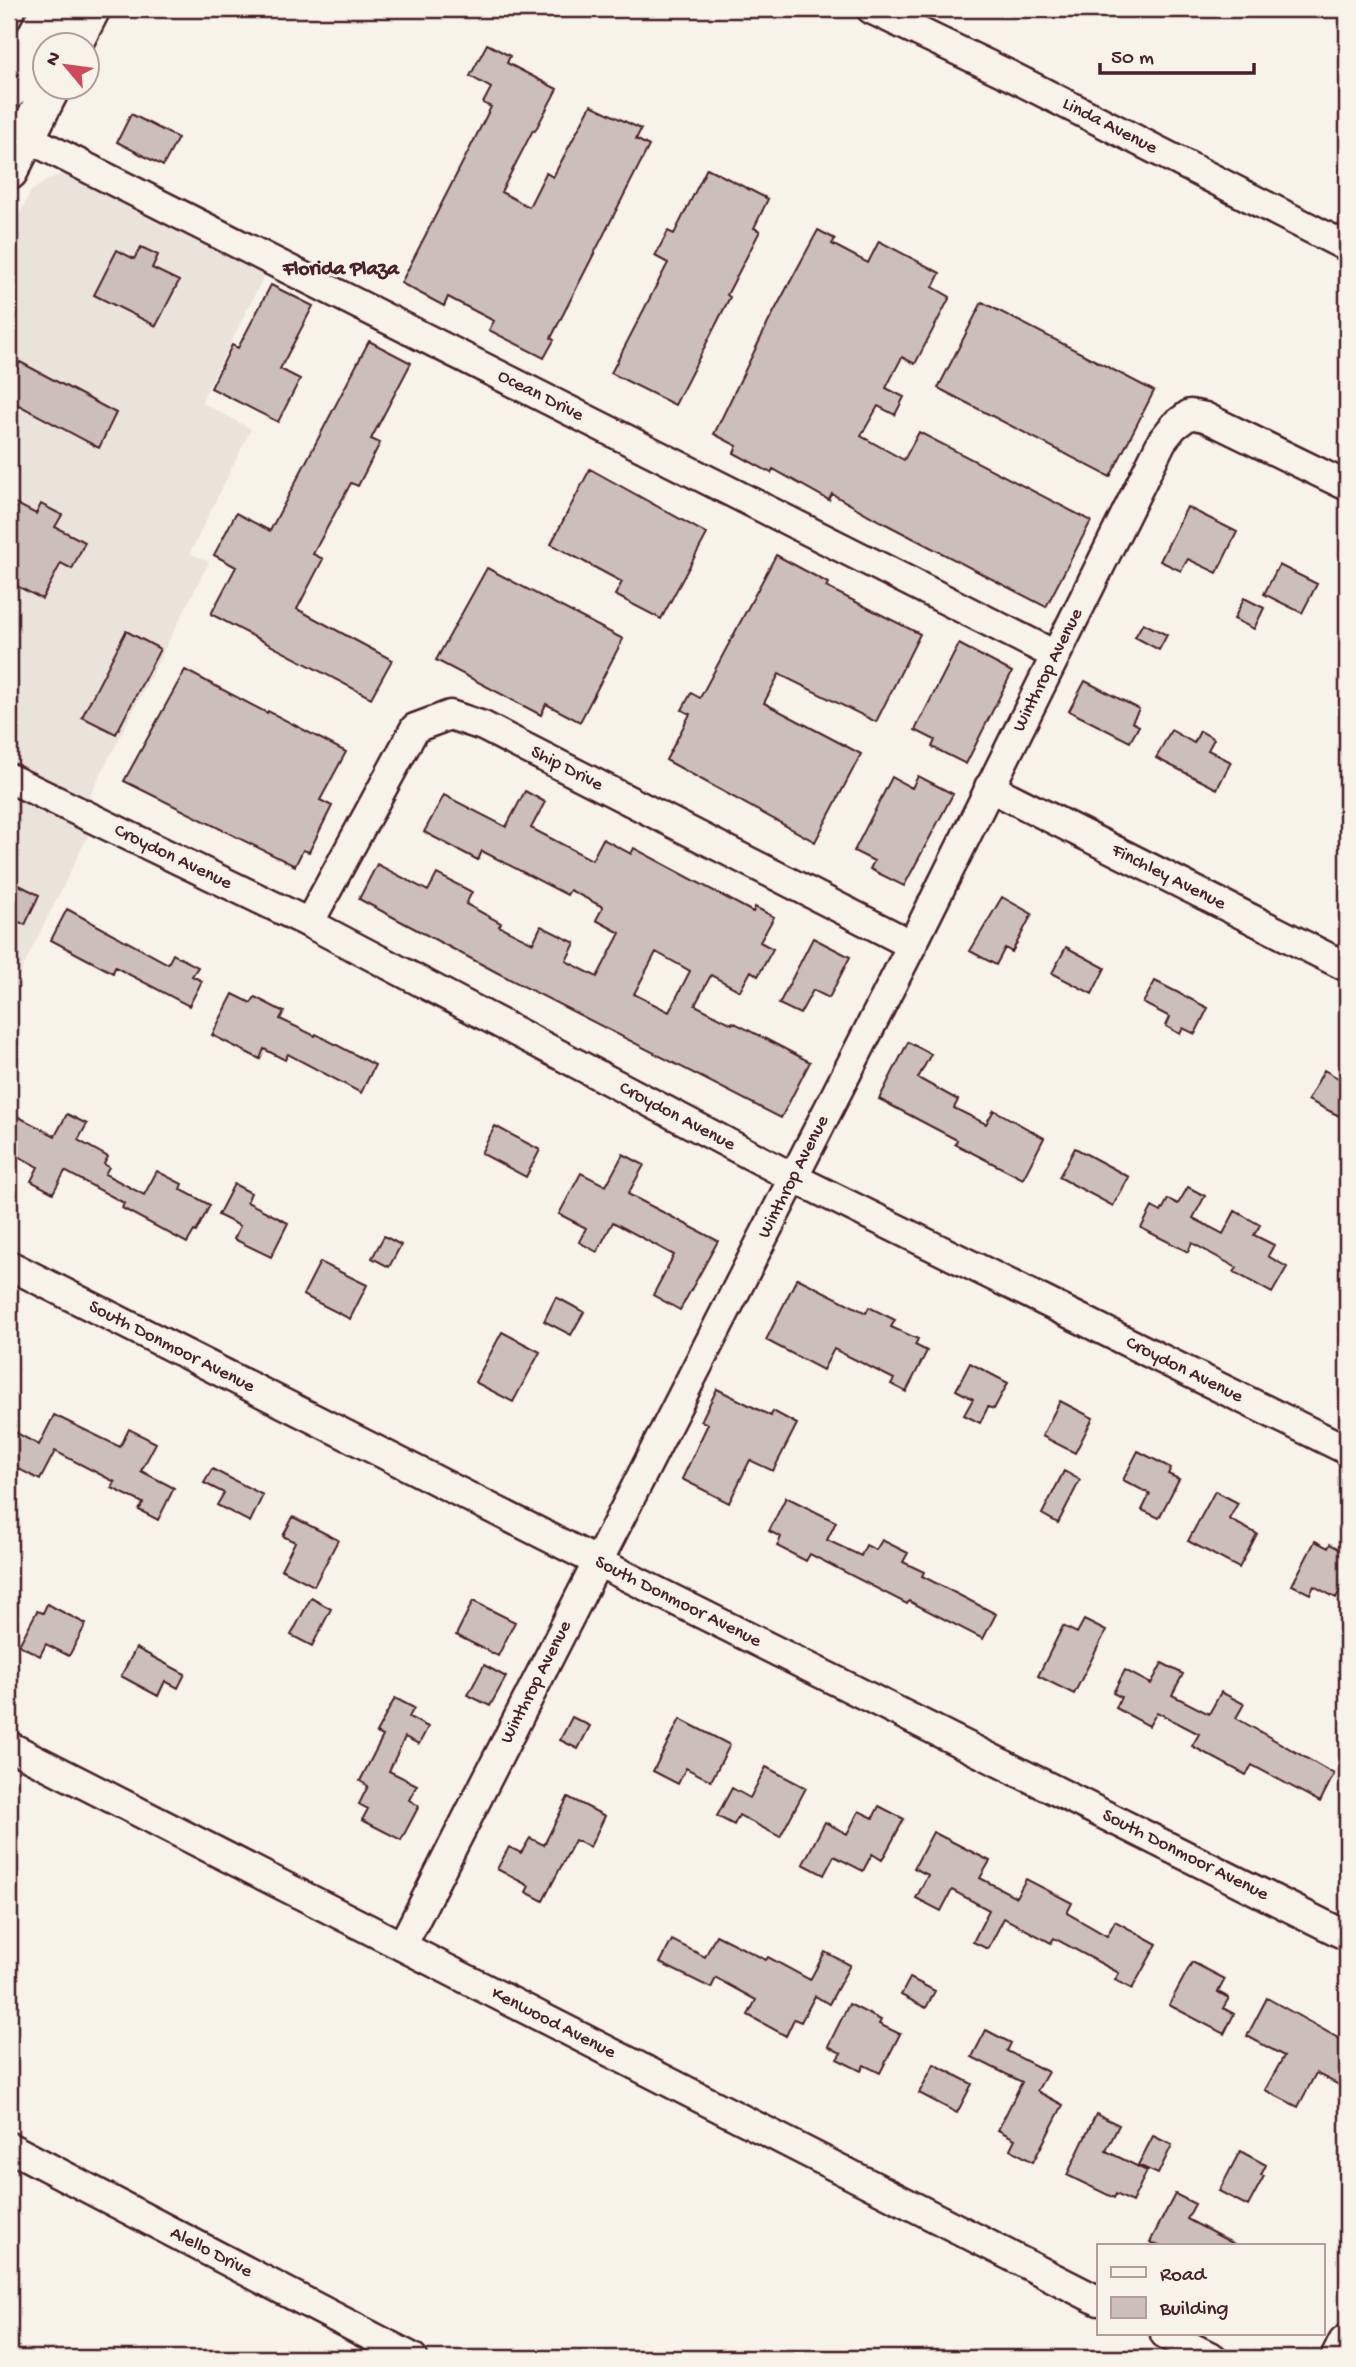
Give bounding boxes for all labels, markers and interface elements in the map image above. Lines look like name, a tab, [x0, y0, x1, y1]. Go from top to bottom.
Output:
north arrow	[32, 32, 102, 102]
scale bar	[1100, 32, 1254, 76]
text: 50 m	[1111, 47, 1154, 72]
text: N	[41, 48, 67, 70]
street label: Linda Avenue	[1058, 93, 1161, 160]
district label: Florida Plaza	[282, 258, 400, 283]
street label: Ocean Drive	[494, 365, 587, 427]
street label: Winthrop Avenue	[1008, 605, 1089, 736]
street label: Ship Drive	[526, 741, 607, 797]
street label: Croydon Avenue	[110, 819, 236, 895]
street label: Finchley Avenue	[1107, 839, 1230, 916]
street label: Croydon Avenue	[615, 1077, 739, 1157]
street label: Winthrop Avenue	[753, 1112, 835, 1242]
street label: South Donmoor Avenue	[85, 1295, 259, 1399]
street label: Croydon Avenue	[1122, 1331, 1247, 1409]
street label: South Donmoor Avenue	[591, 1551, 765, 1653]
street label: Winthrop Avenue	[495, 1617, 577, 1748]
street label: South Donmoor Avenue	[1098, 1804, 1272, 1906]
street label: Kenwood Avenue	[487, 1982, 620, 2065]
street label: Alello Drive	[166, 2222, 256, 2284]
legend	[1097, 2244, 1324, 2336]
text: Road	[1160, 2264, 1208, 2289]
text: Building	[1159, 2298, 1229, 2323]

